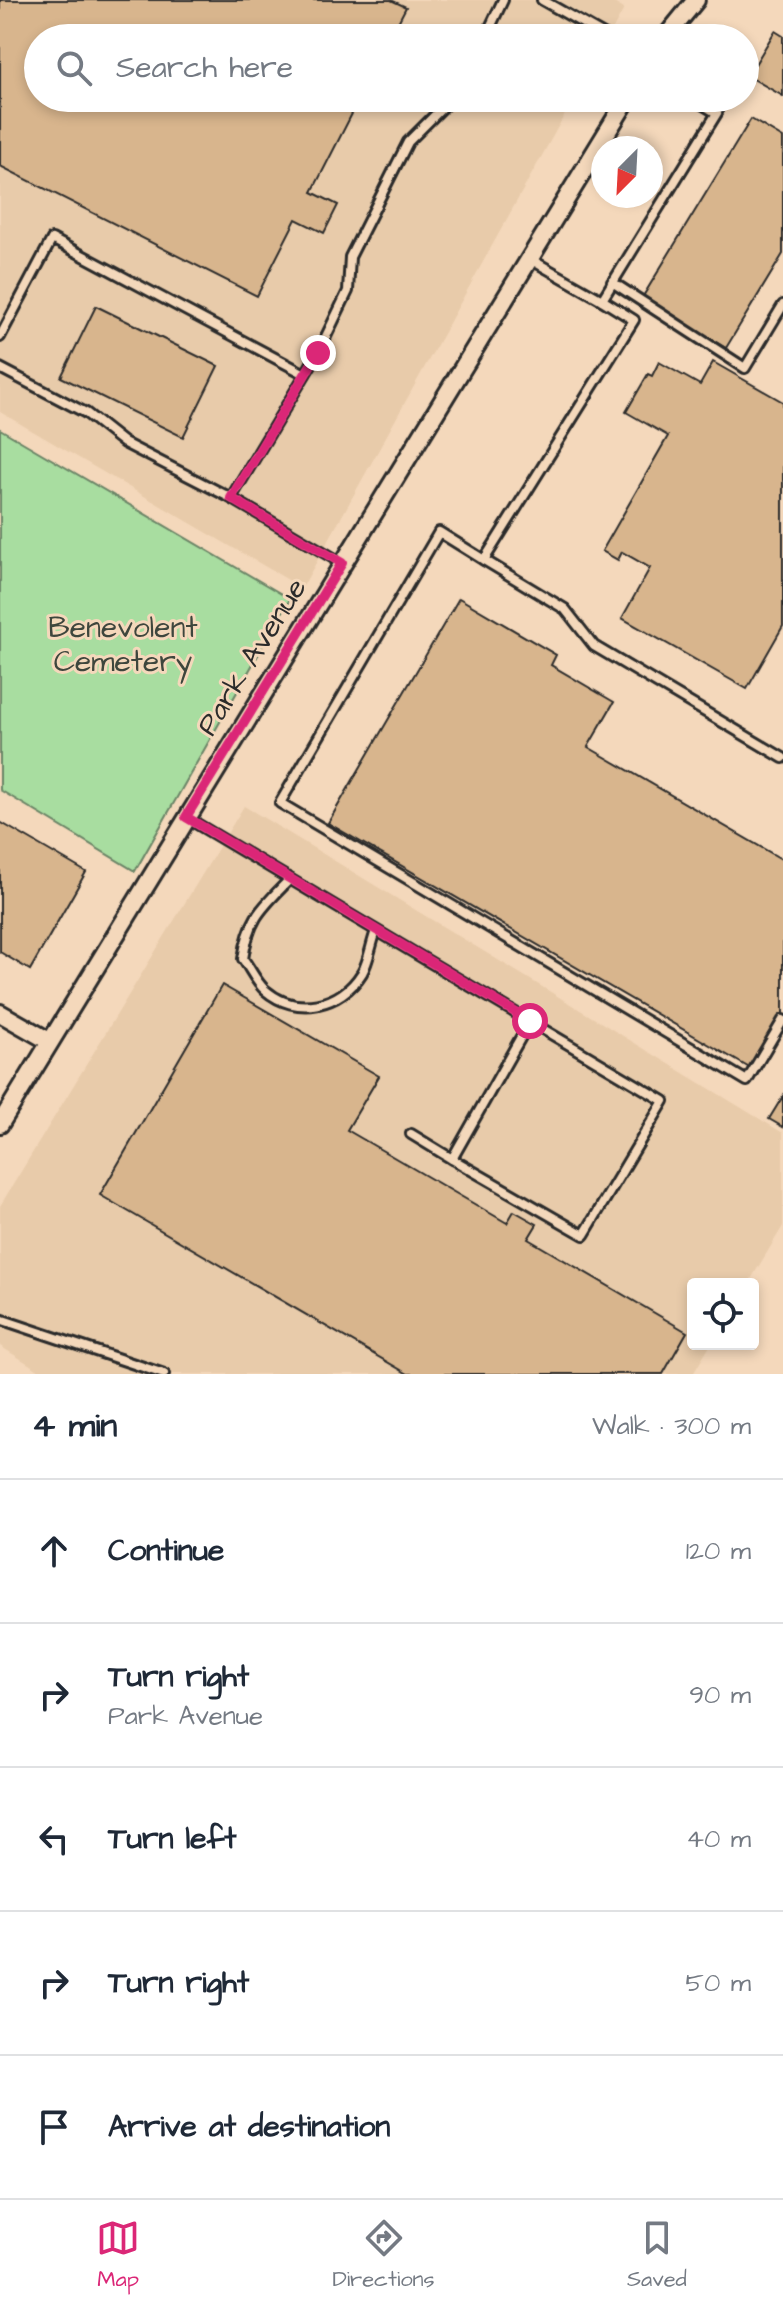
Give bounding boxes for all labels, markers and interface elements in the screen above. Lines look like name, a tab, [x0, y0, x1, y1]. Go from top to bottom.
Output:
search box	[24, 24, 759, 112]
icon: search	[52, 46, 96, 90]
text: Search here	[116, 47, 293, 89]
north arrow	[591, 136, 663, 208]
route end	[300, 335, 336, 371]
street label: Park Avenue	[187, 570, 317, 744]
park label: Benevolent Cemetery	[48, 607, 198, 684]
route start	[512, 1003, 548, 1039]
map controls	[687, 1278, 759, 1350]
button: locate	[687, 1278, 759, 1350]
text: 4 min	[32, 1402, 117, 1450]
text: Walk · 300 m	[592, 1408, 751, 1444]
icon: ahead	[32, 1529, 76, 1573]
text: Continue	[108, 1530, 224, 1572]
text: 120 m	[686, 1533, 751, 1569]
text: Turn right	[108, 1656, 249, 1698]
icon: right	[32, 1673, 76, 1717]
text: 90 m	[689, 1677, 751, 1713]
text: Park Avenue	[108, 1698, 263, 1734]
icon: left	[32, 1817, 76, 1861]
text: Turn left	[108, 1818, 236, 1860]
text: 40 m	[686, 1821, 751, 1857]
icon: right	[32, 1961, 76, 2005]
text: Turn right	[108, 1962, 249, 2004]
text: 50 m	[686, 1965, 751, 2001]
icon: arrive	[32, 2105, 76, 2149]
text: Arrive at destination	[108, 2106, 390, 2148]
tab: Map	[96, 2216, 140, 2295]
tab: Directions	[332, 2216, 435, 2295]
tab: Saved	[627, 2216, 687, 2295]

